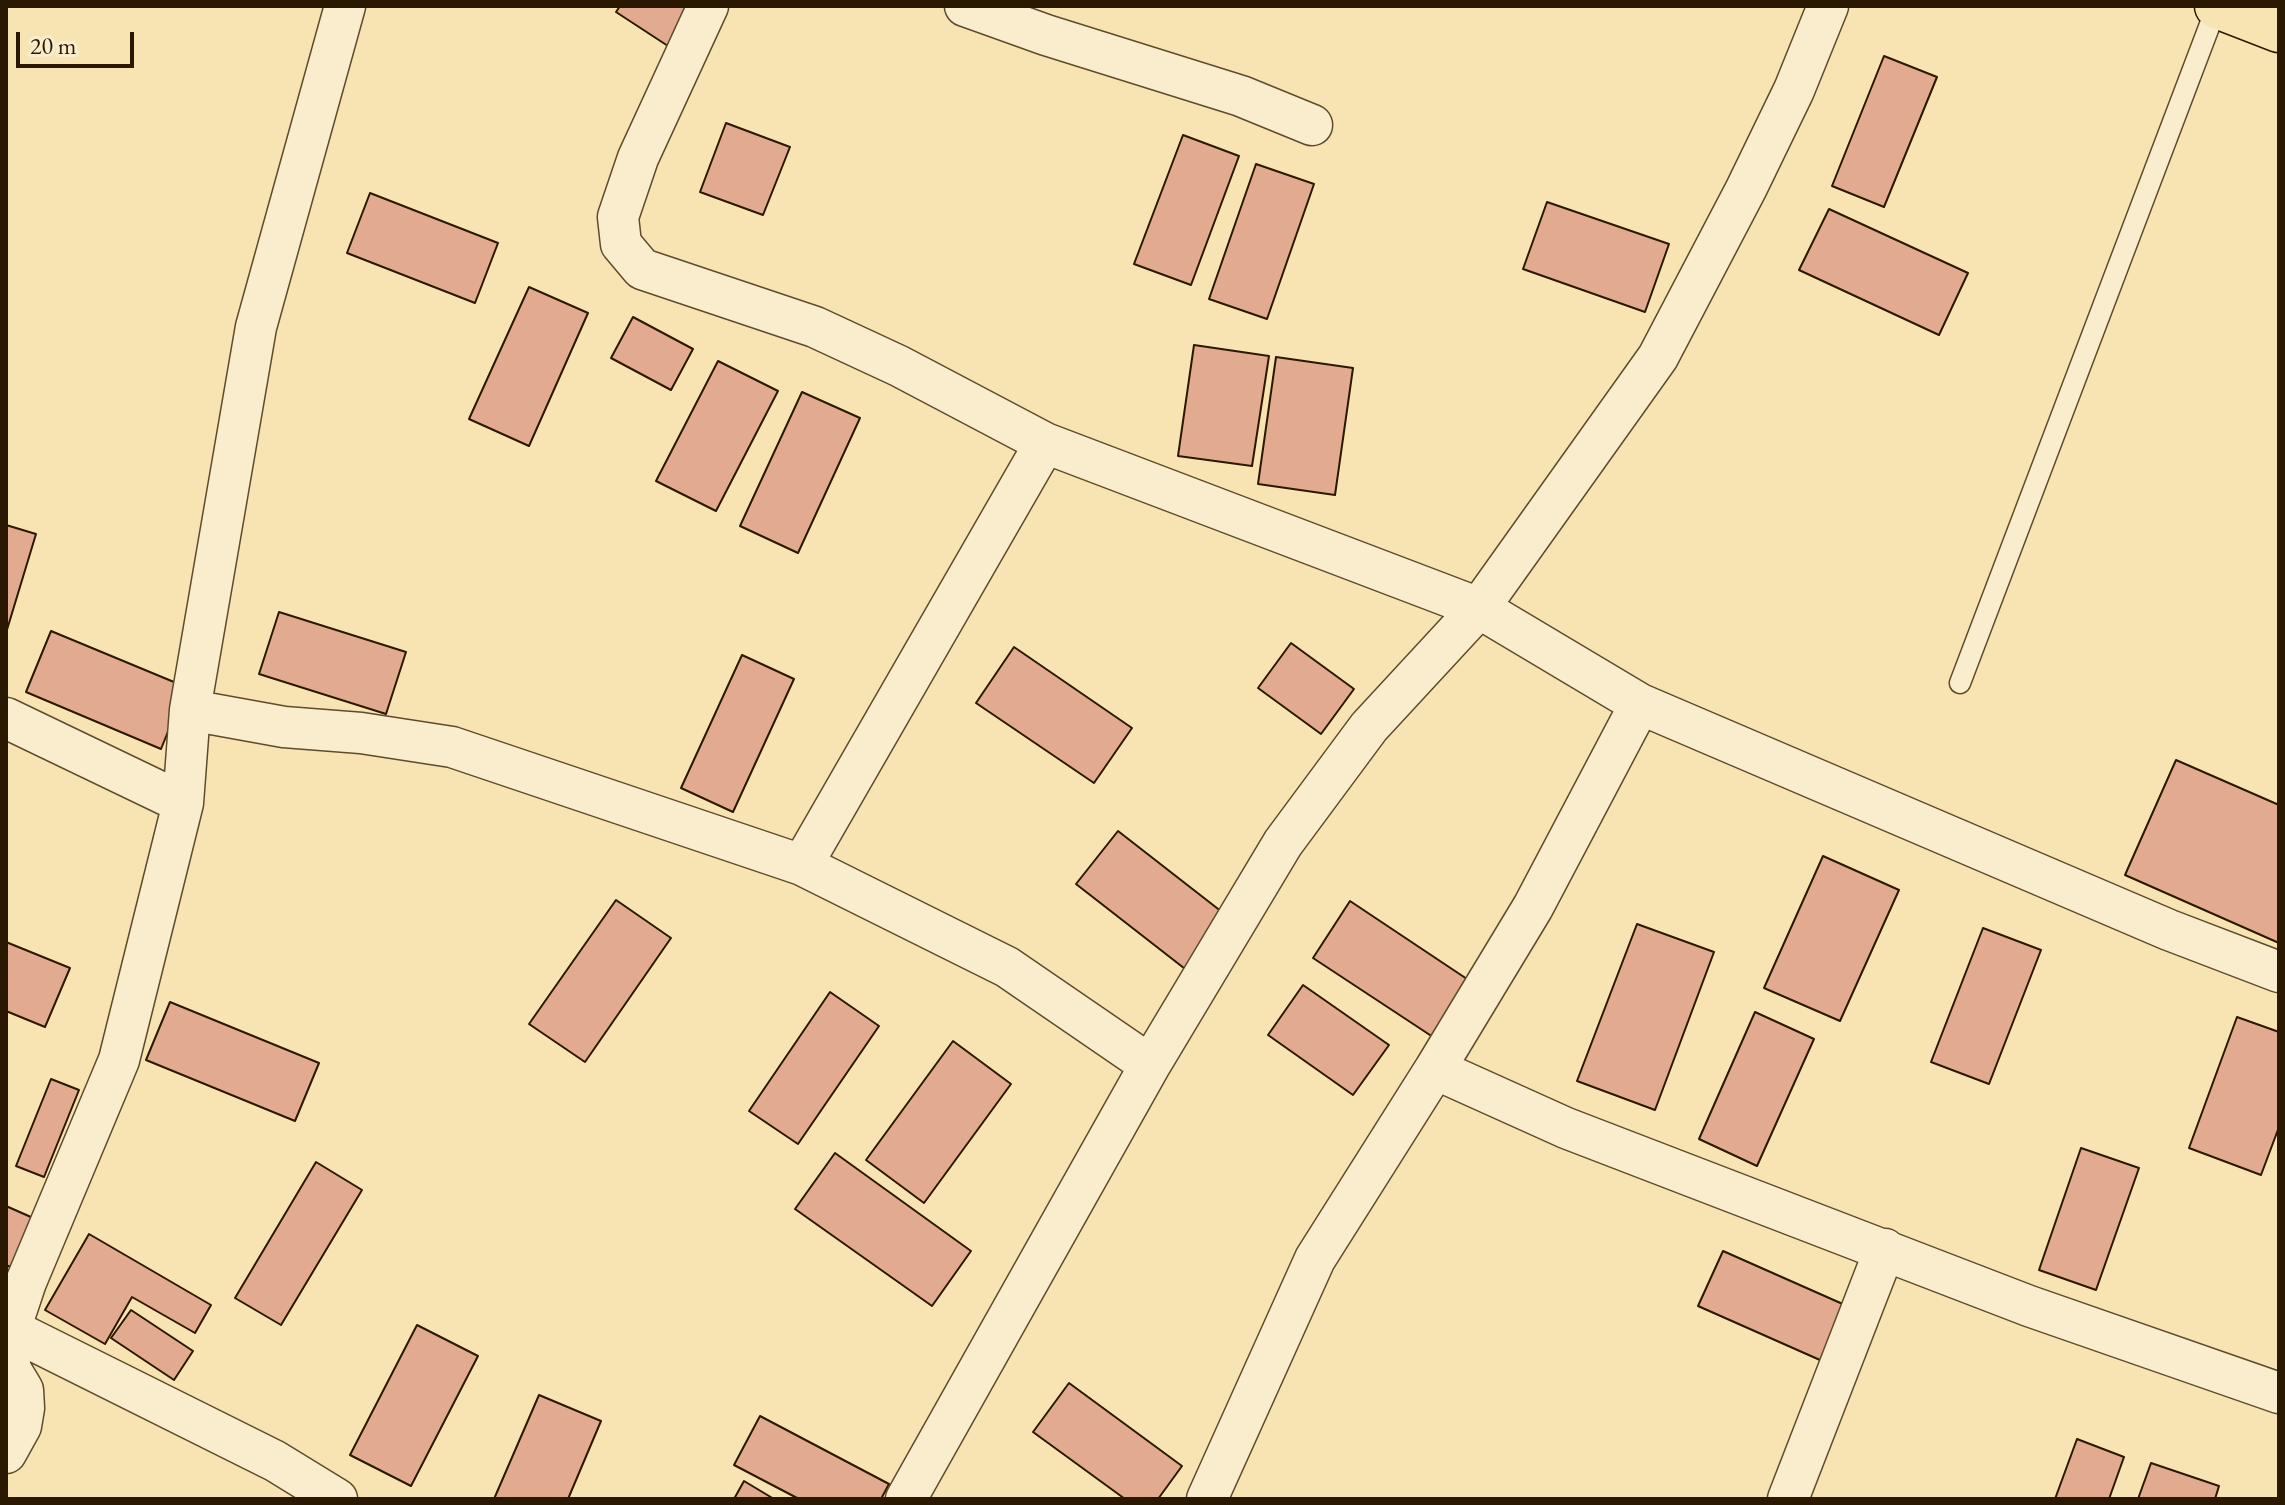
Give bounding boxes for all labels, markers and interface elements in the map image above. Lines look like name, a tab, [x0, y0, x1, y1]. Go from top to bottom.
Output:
scale bar	[20, 16, 138, 66]
text: 20 m	[30, 30, 77, 61]

